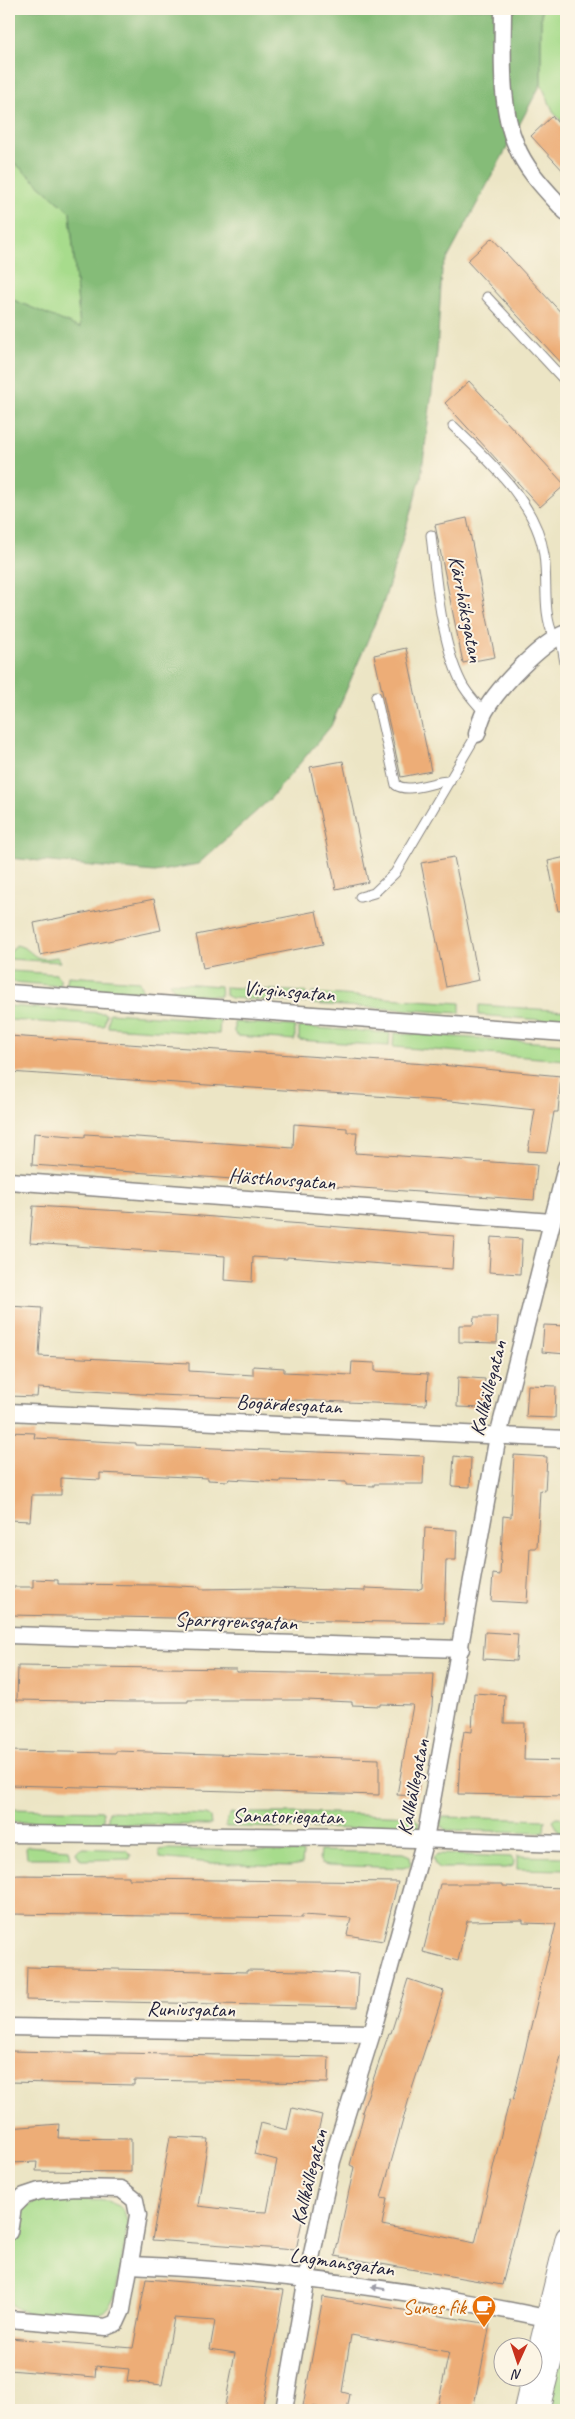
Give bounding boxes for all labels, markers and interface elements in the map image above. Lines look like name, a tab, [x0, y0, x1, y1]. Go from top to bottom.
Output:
street label: Kärrhöksgatan	[443, 554, 489, 665]
street label: Virginsgatan	[242, 975, 336, 1007]
street label: Hästhovsgatan	[228, 1162, 337, 1196]
street label: Kallkällegatan	[464, 1337, 513, 1438]
street label: Bogärdesgatan	[236, 1388, 344, 1420]
street label: Sparrgrensgatan	[174, 1606, 298, 1636]
street label: Kallkällegatan	[391, 1736, 435, 1837]
street label: Sanatoriegatan	[232, 1802, 345, 1830]
street label: Runiusgatan	[147, 1995, 236, 2023]
street label: Kallkällegatan	[285, 2126, 334, 2227]
street label: Lagmansgatan	[288, 2242, 396, 2282]
one-way arrow	[369, 2284, 385, 2292]
place label: Sunes fik	[403, 2294, 467, 2320]
cafe icon: Sunes fik	[471, 2294, 497, 2328]
north arrow	[492, 2336, 542, 2386]
text: N	[510, 2366, 522, 2383]

